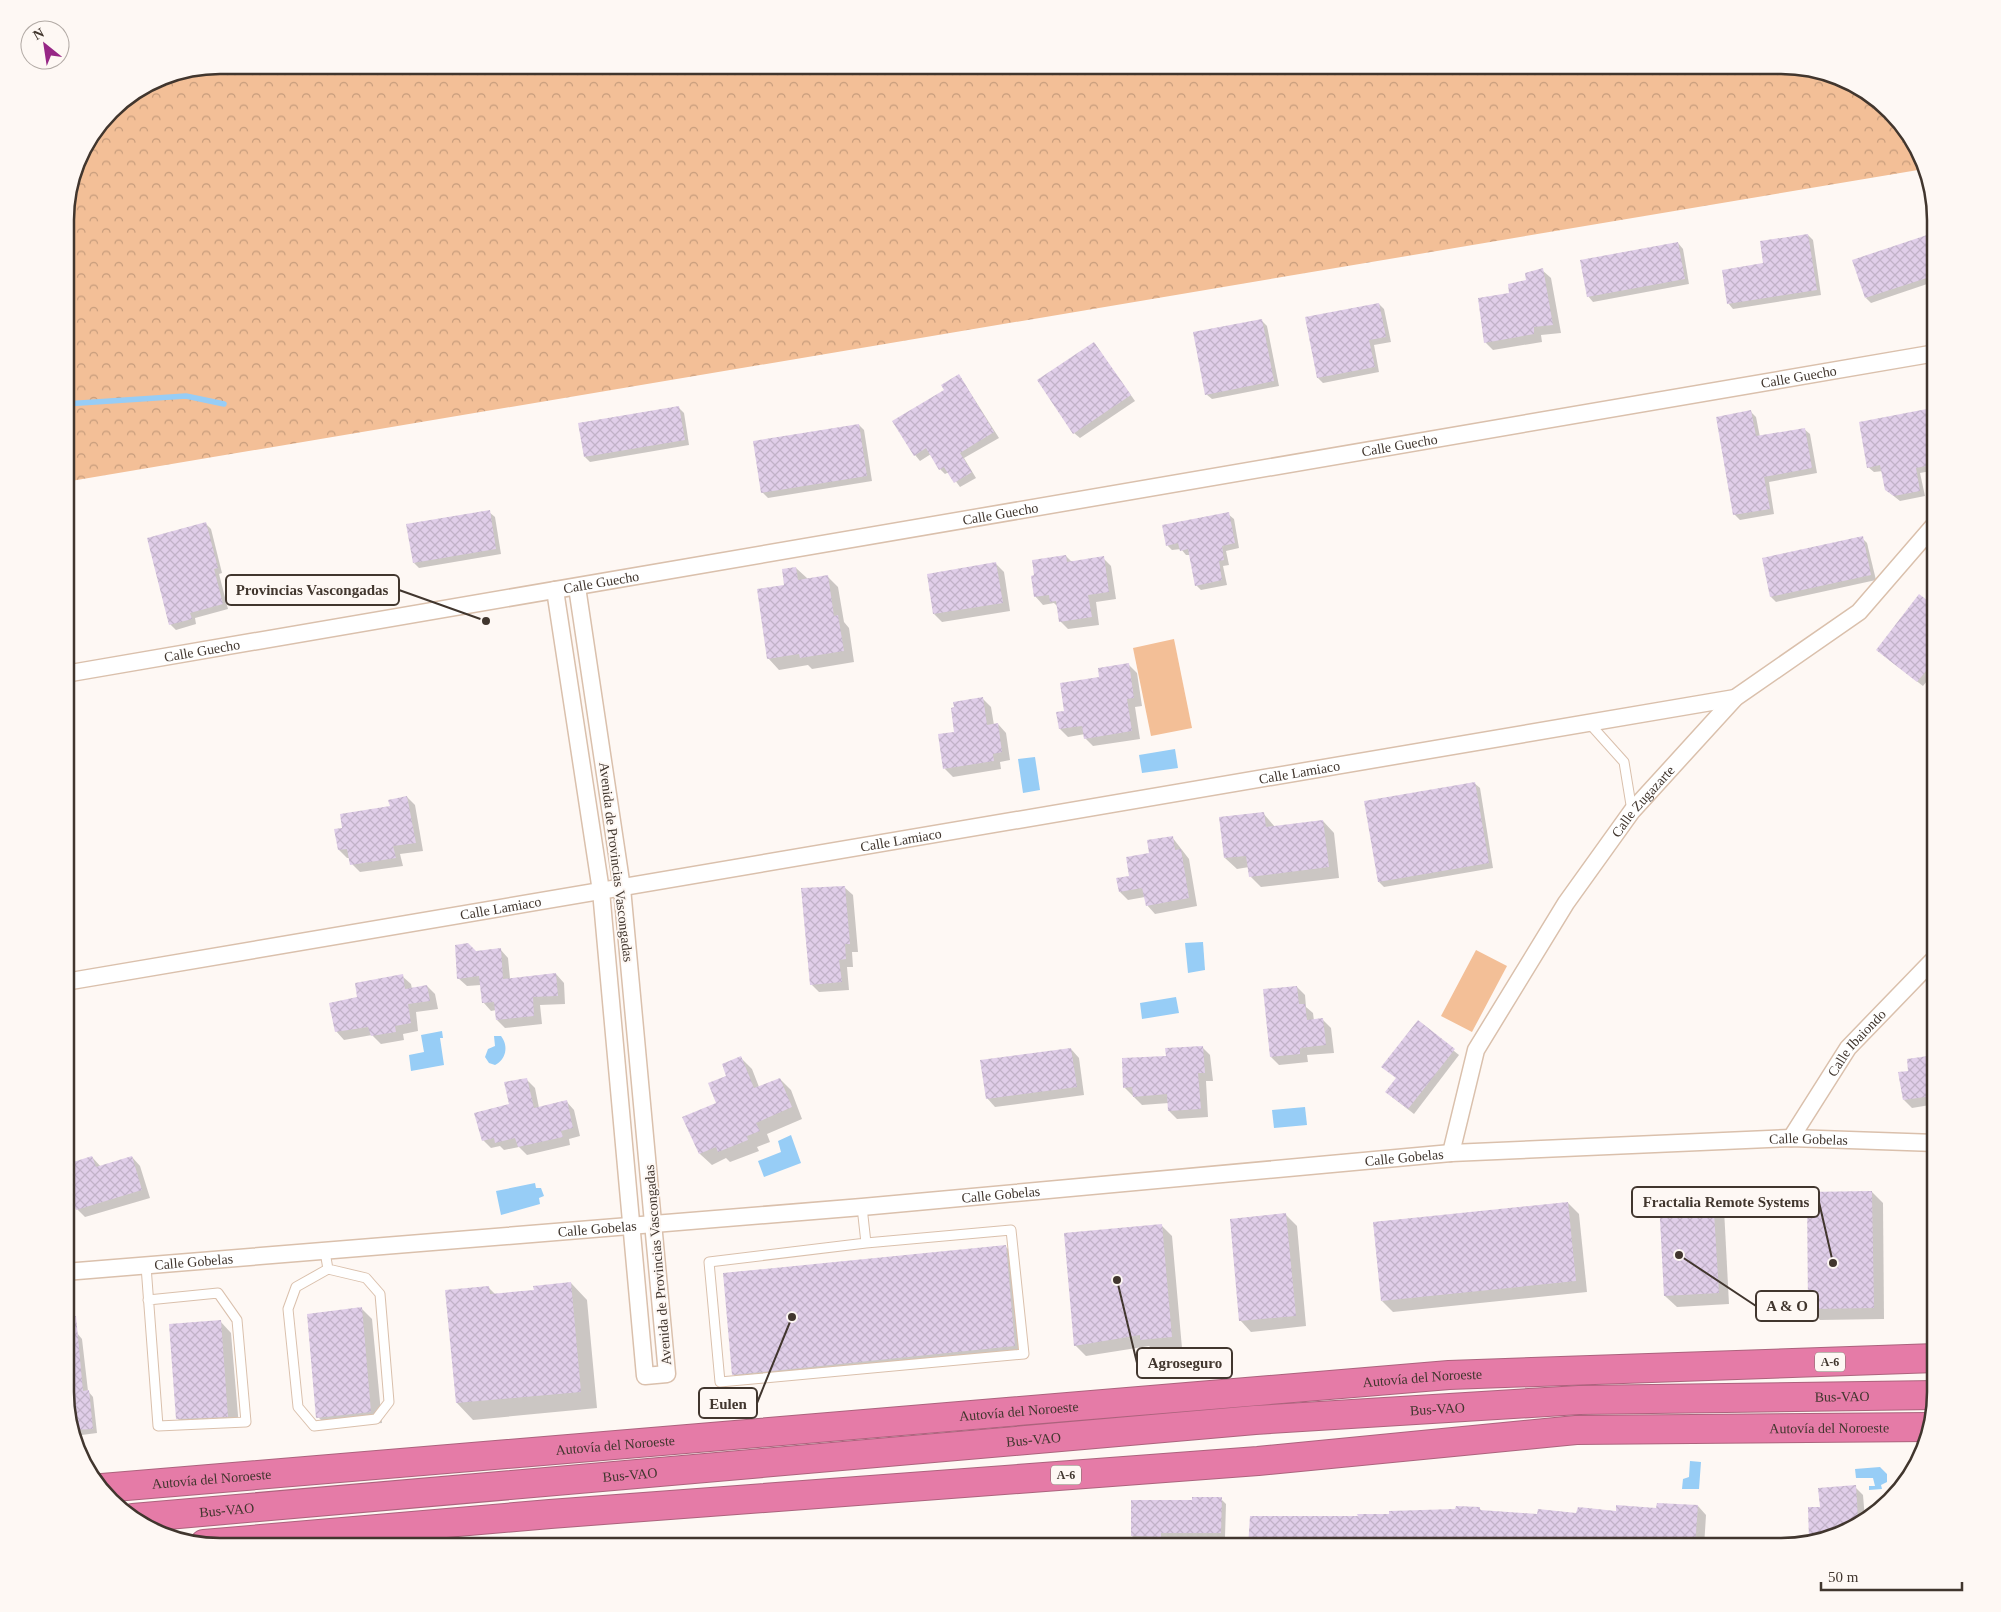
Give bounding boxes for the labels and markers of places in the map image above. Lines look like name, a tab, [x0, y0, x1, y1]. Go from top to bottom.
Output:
callout: Provincias Vascongadas	[226, 575, 399, 605]
callout: Fractalia Remote Systems	[1632, 1187, 1819, 1217]
callout: A & O	[1756, 1291, 1818, 1321]
callout: Agroseguro	[1137, 1348, 1232, 1378]
callout: Eulen	[699, 1388, 757, 1418]

